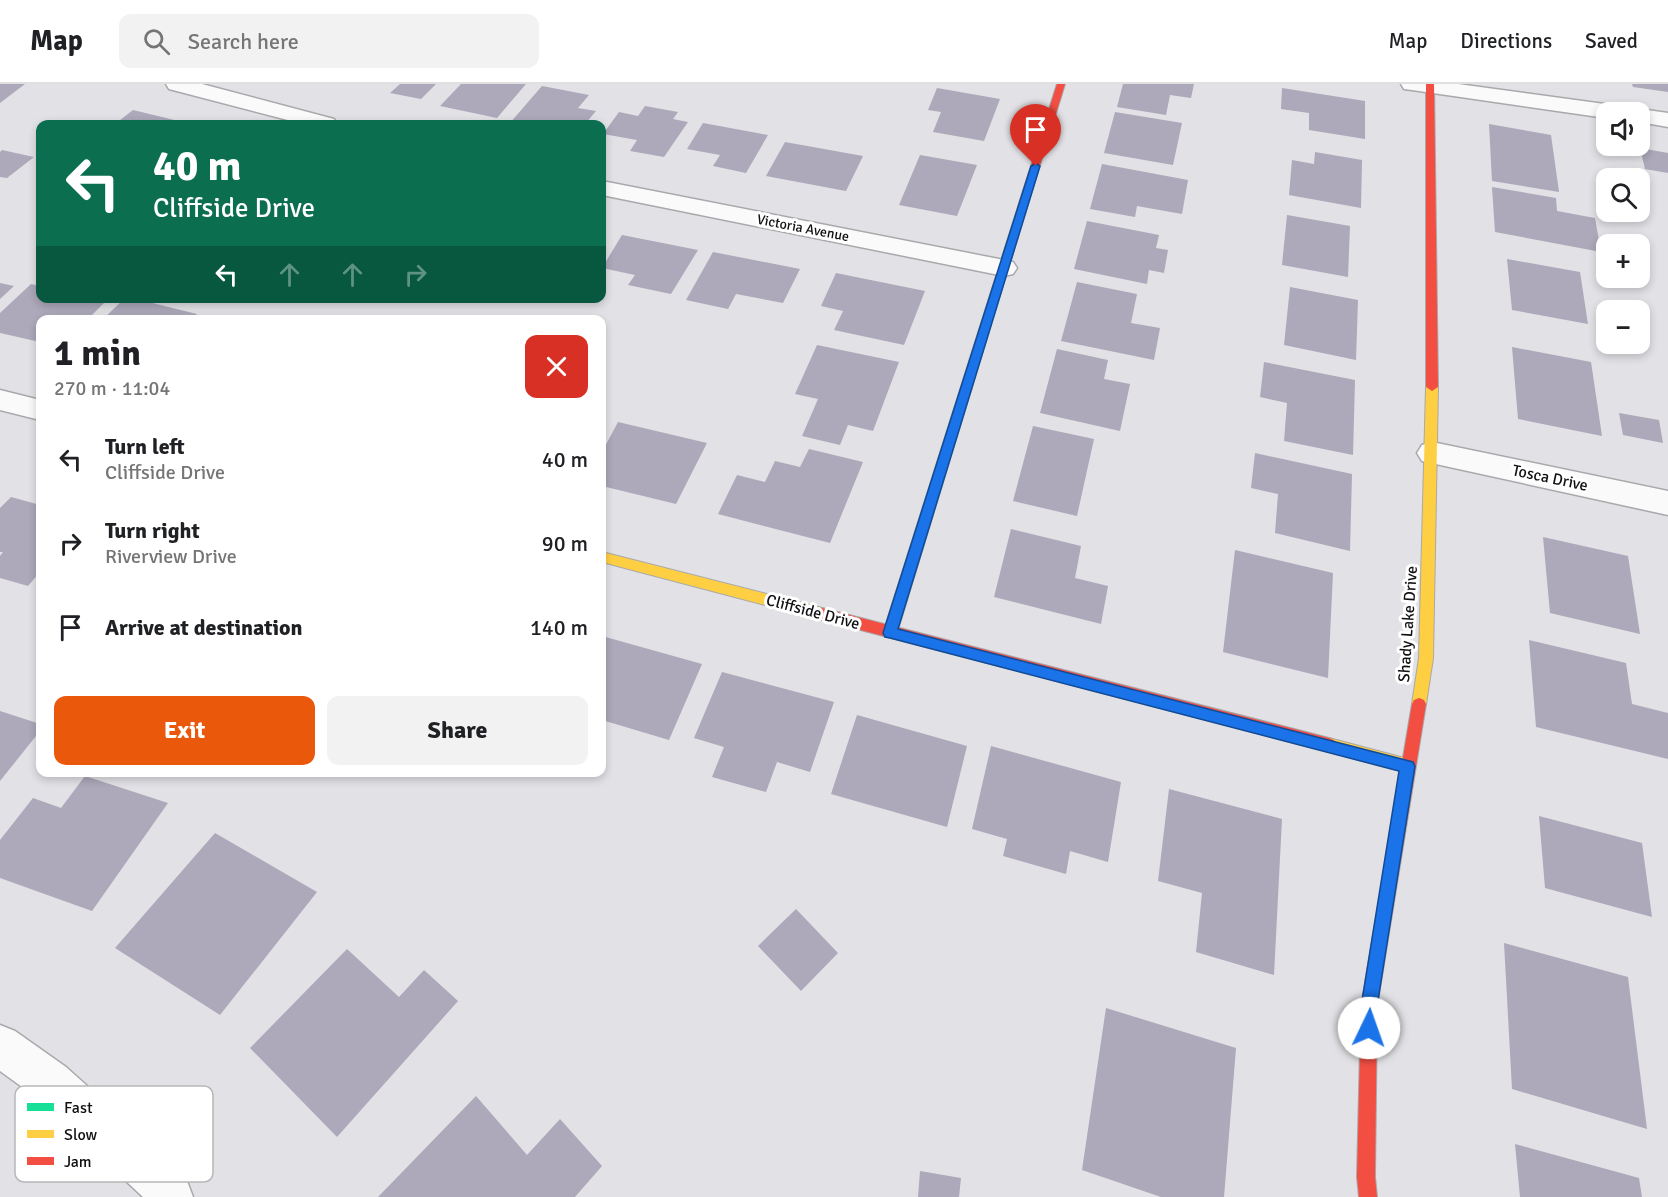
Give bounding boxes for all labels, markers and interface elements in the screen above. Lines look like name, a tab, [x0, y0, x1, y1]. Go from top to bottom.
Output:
search box	[119, 14, 539, 68]
text: Map	[30, 24, 83, 58]
icon: search	[140, 25, 173, 58]
text: Search here	[188, 28, 299, 55]
text: Map	[1389, 28, 1427, 54]
text: Directions	[1460, 28, 1552, 54]
text: Saved	[1585, 28, 1638, 54]
map controls	[1596, 102, 1650, 354]
button: sound	[1596, 102, 1650, 156]
pin	[1010, 104, 1061, 166]
icon: arrive	[1019, 113, 1052, 146]
text: 40 m	[153, 141, 242, 192]
icon: left	[54, 144, 132, 222]
button: search	[1596, 168, 1650, 222]
text: Cliffside Drive	[153, 192, 315, 225]
street label: Victoria Avenue	[755, 211, 851, 245]
button: +	[1596, 234, 1650, 288]
icon: left	[210, 258, 243, 291]
icon: ahead	[273, 258, 306, 291]
icon: ahead	[336, 258, 369, 291]
icon: right	[399, 258, 432, 291]
button: −	[1596, 300, 1650, 354]
text: 1 min	[54, 331, 141, 376]
button: close	[525, 335, 588, 398]
text: 270 m · 11:04	[54, 376, 170, 401]
text: Turn left	[105, 433, 185, 460]
icon: left	[54, 443, 87, 476]
text: 40 m	[542, 446, 588, 473]
text: Cliffside Drive	[105, 460, 225, 485]
street label: Tosca Drive	[1510, 460, 1590, 496]
text: Turn right	[105, 517, 200, 544]
icon: right	[54, 527, 87, 560]
text: 90 m	[542, 530, 588, 557]
text: Riverview Drive	[105, 544, 237, 569]
street label: Shady Lake Drive	[1394, 565, 1422, 683]
street label: Cliffside Drive	[764, 590, 862, 634]
icon: arrive	[54, 611, 87, 644]
text: Arrive at destination	[105, 614, 302, 641]
text: 140 m	[530, 614, 588, 641]
button: Exit	[54, 696, 315, 765]
button: Share	[327, 696, 588, 765]
position arrow	[1337, 996, 1401, 1060]
legend	[15, 1086, 213, 1182]
text: Fast	[64, 1098, 93, 1118]
text: Slow	[64, 1125, 98, 1145]
text: Jam	[64, 1152, 92, 1172]

